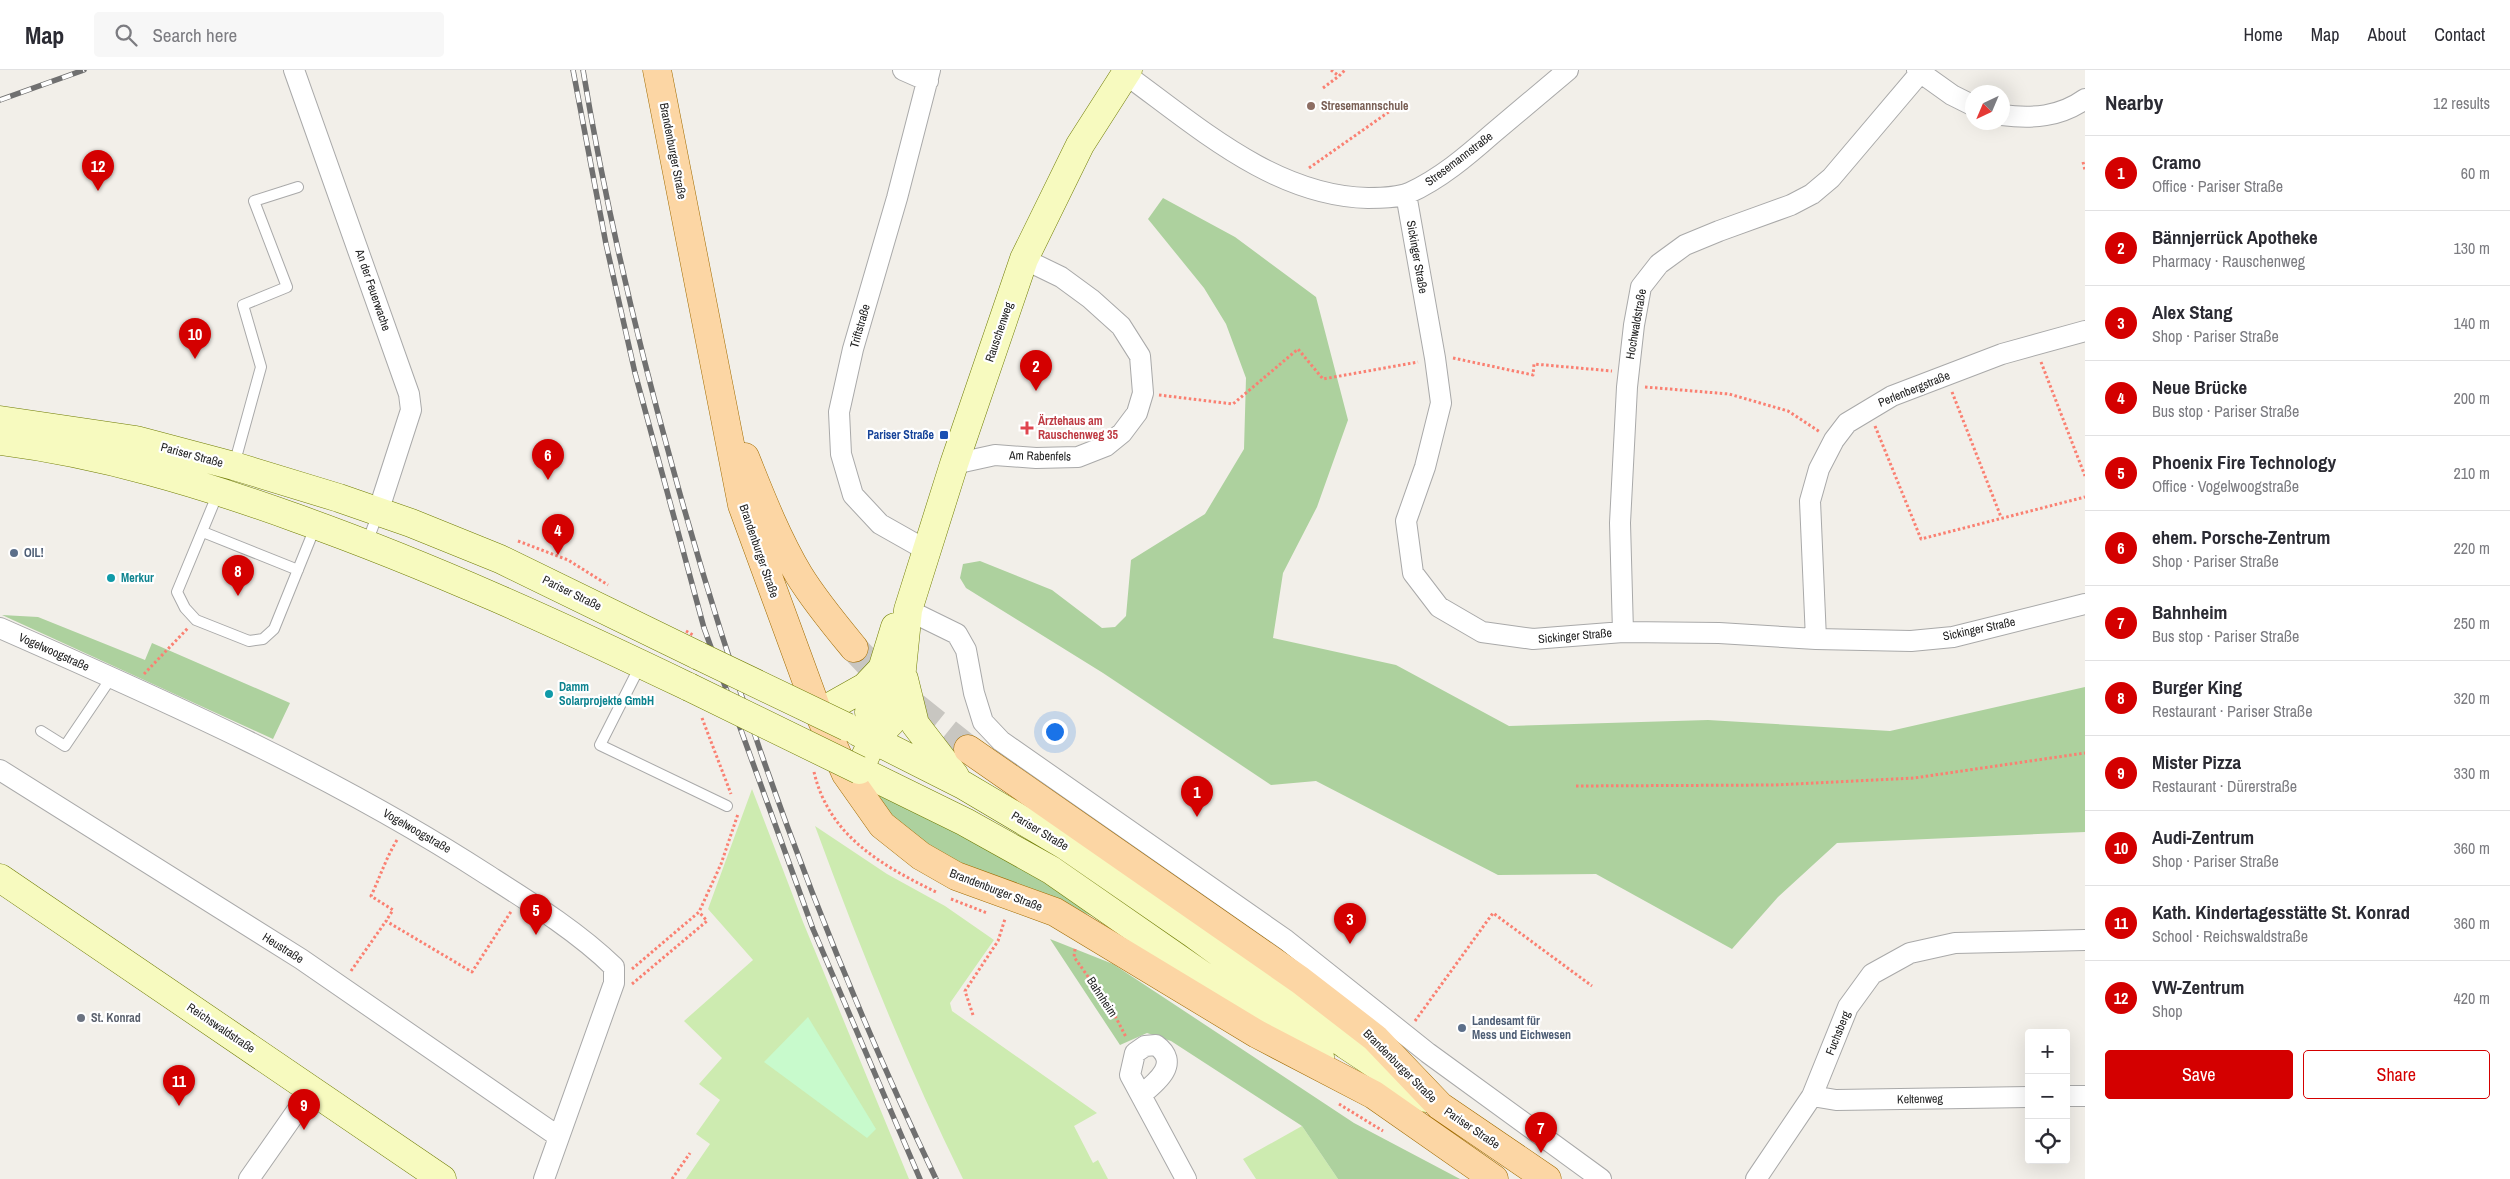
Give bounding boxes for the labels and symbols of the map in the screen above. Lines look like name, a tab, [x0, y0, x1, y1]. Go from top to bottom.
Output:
north arrow	[1965, 85, 2010, 130]
place label: Stresemannschule	[1321, 98, 1409, 114]
marker: Stresemannschule	[1305, 100, 1317, 112]
street label: Brandenburger Straße	[656, 101, 690, 201]
street label: Stresemannstraße	[1422, 128, 1496, 190]
pin: 12	[82, 150, 114, 191]
street label: Sickinger Straße	[1403, 219, 1431, 295]
street label: An der Feuerwache	[351, 246, 394, 333]
street label: Hochwaldstraße	[1622, 288, 1650, 360]
street label: Rauschenweg	[981, 299, 1017, 364]
street label: Triftstraße	[846, 302, 874, 350]
pin: 10	[179, 318, 211, 359]
pin: 2	[1020, 350, 1052, 391]
street label: Perlenbergstraße	[1876, 367, 1952, 411]
place label: Ärztehaus am Rauschenweg 35	[1038, 413, 1118, 443]
marker: Ärztehaus am Rauschenweg 35	[1020, 421, 1034, 435]
place label: Pariser Straße	[867, 427, 935, 443]
marker: Pariser Straße	[938, 429, 950, 441]
street label: Pariser Straße	[159, 439, 225, 471]
pin: 6	[532, 439, 564, 480]
street label: Am Rabenfels	[1008, 447, 1071, 465]
street label: Brandenburger Straße	[735, 502, 783, 600]
pin: 4	[542, 514, 574, 555]
place label: OIL!	[24, 545, 44, 561]
marker: OIL!	[8, 547, 20, 559]
pin: 8	[222, 555, 254, 596]
place label: Merkur	[121, 570, 154, 586]
marker: Merkur	[105, 572, 117, 584]
street label: Pariser Straße	[540, 572, 604, 614]
street label: Sickinger Straße	[1941, 613, 2017, 645]
street label: Sickinger Straße	[1538, 625, 1612, 647]
street label: Vogelwoogstraße	[16, 629, 92, 675]
place label: Damm Solarprojekte GmbH	[559, 679, 654, 709]
marker: Damm Solarprojekte GmbH	[543, 688, 555, 700]
your location	[1042, 719, 1068, 745]
pin: 1	[1181, 776, 1213, 817]
street label: Vogelwoogstraße	[380, 805, 454, 857]
street label: Pariser Straße	[1008, 808, 1072, 854]
street label: Brandenburger Straße	[947, 865, 1045, 915]
pin: 5	[520, 894, 552, 935]
pin: 3	[1334, 903, 1366, 944]
street label: Heustraße	[259, 929, 307, 967]
street label: Bahnheim	[1083, 974, 1121, 1020]
street label: Reichswaldstraße	[184, 999, 258, 1057]
street label: Fuchsberg	[1822, 1008, 1854, 1058]
place label: St. Konrad	[91, 1010, 141, 1026]
marker: St. Konrad	[75, 1012, 87, 1024]
place label: Landesamt für Mess und Eichwesen	[1472, 1013, 1571, 1043]
marker: Landesamt für Mess und Eichwesen	[1456, 1022, 1468, 1034]
street label: Brandenburger Straße	[1360, 1026, 1440, 1106]
pin: 11	[163, 1065, 195, 1106]
pin: 9	[288, 1089, 320, 1130]
street label: Keltenweg	[1897, 1091, 1944, 1107]
street label: Pariser Straße	[1441, 1103, 1503, 1153]
pin: 7	[1525, 1112, 1557, 1153]

